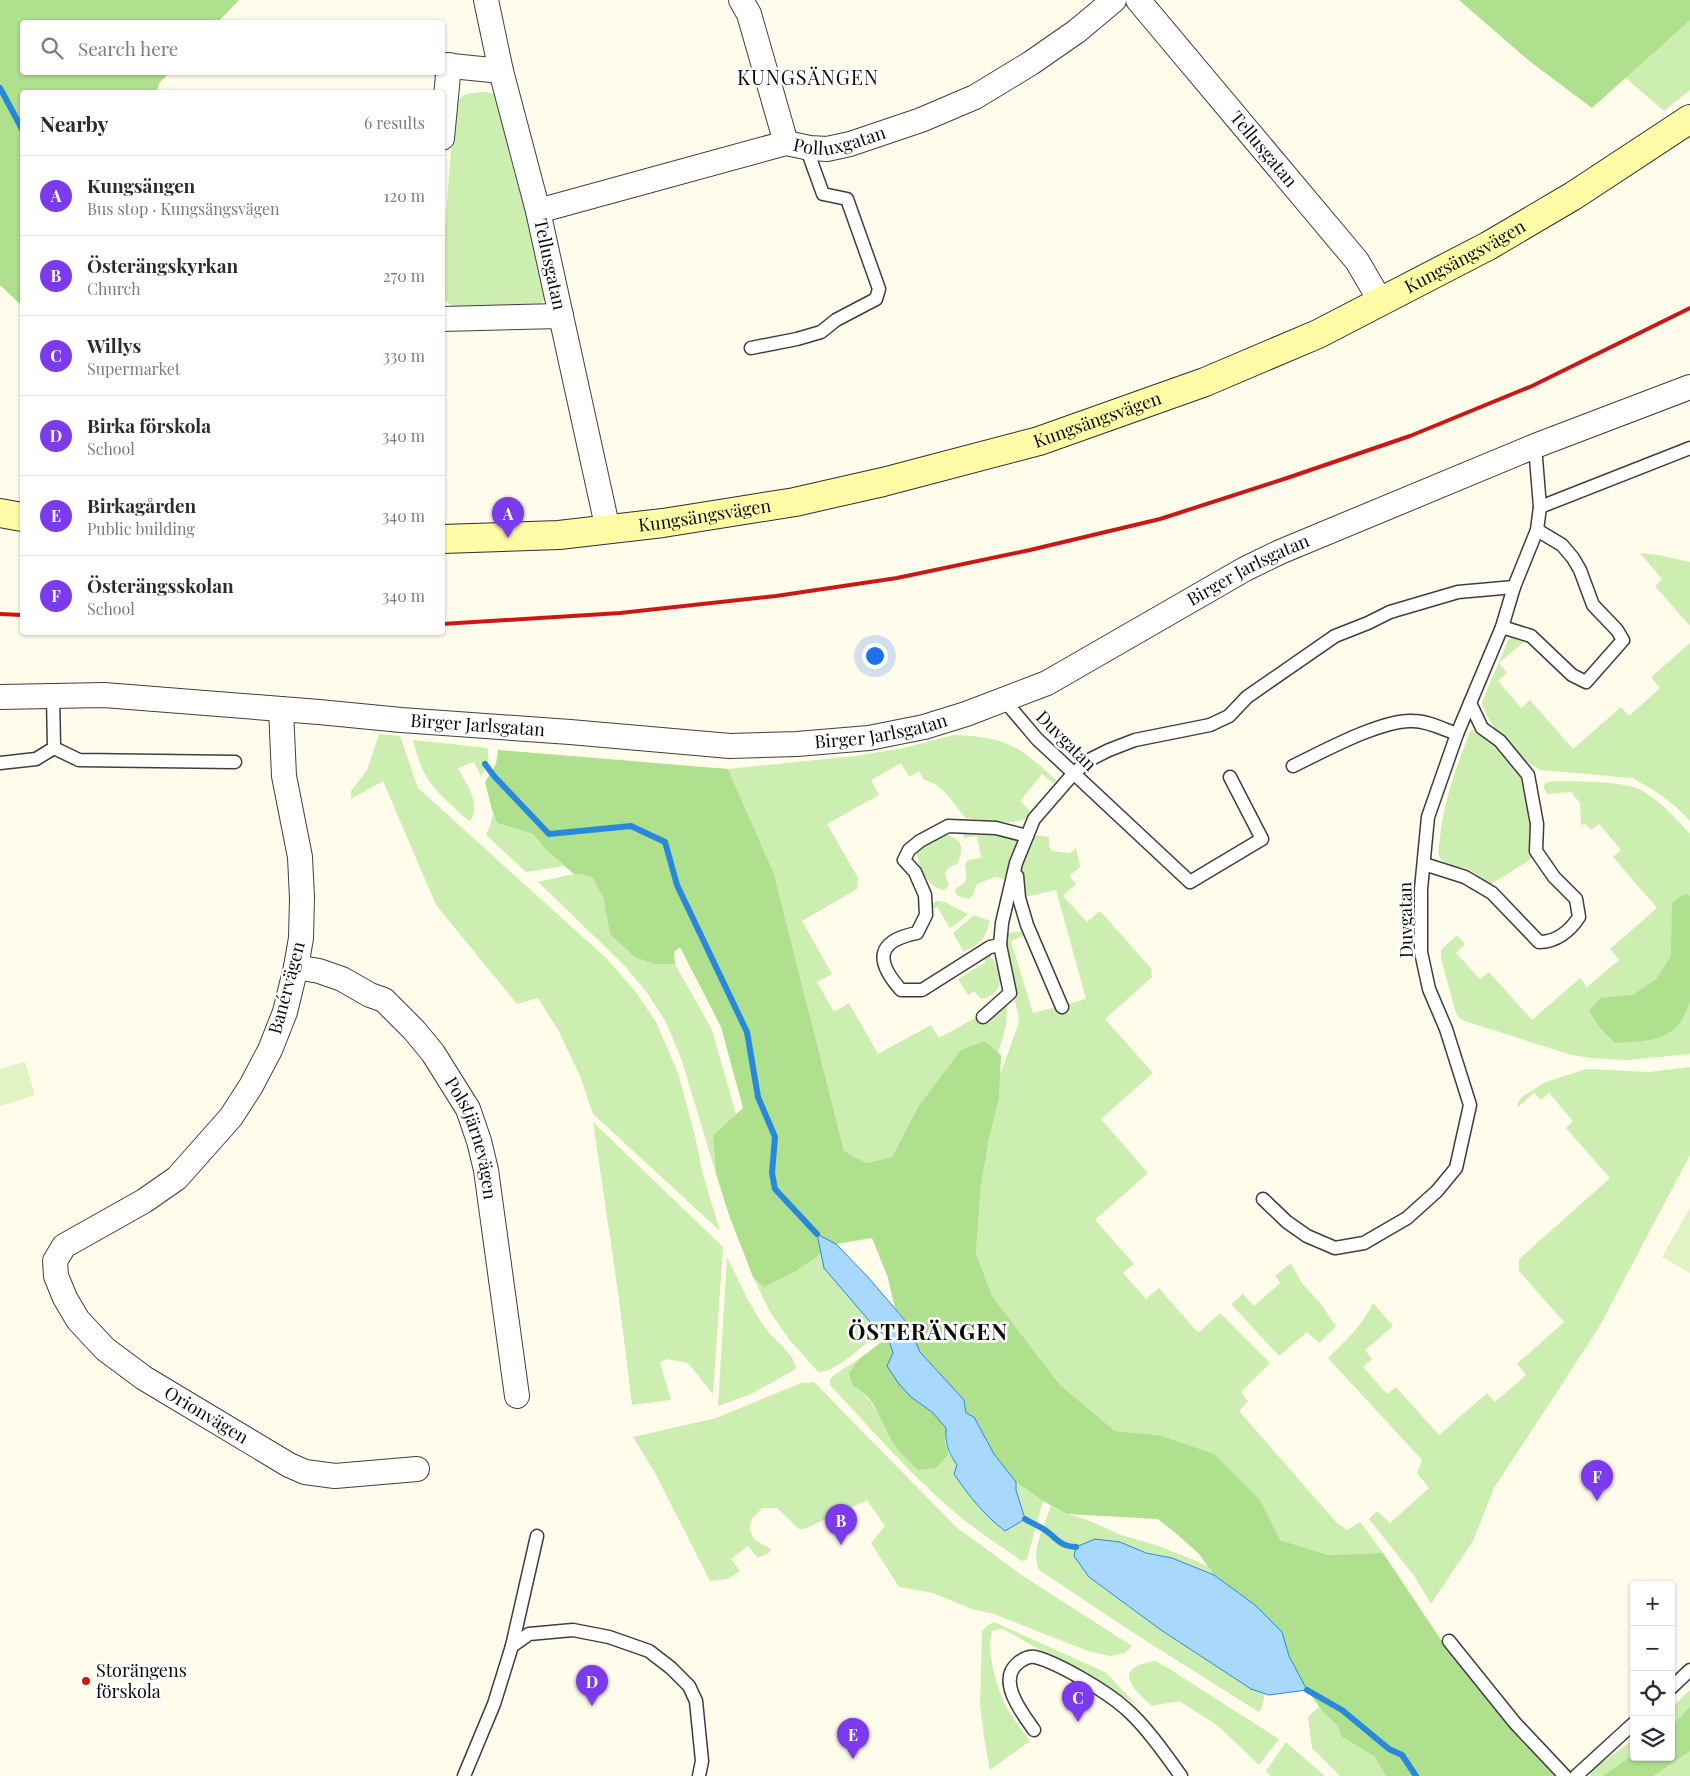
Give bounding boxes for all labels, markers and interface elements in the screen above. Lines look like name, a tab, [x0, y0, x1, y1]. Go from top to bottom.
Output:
search box	[20, 20, 445, 75]
icon: search	[38, 34, 66, 62]
text: Search here	[78, 35, 178, 61]
district label: KUNGSÄNGEN	[737, 63, 879, 90]
street label: Tellusgatan	[1225, 106, 1303, 192]
text: Nearby	[40, 109, 109, 137]
text: 6 results	[364, 112, 425, 133]
street label: Polluxgatan	[791, 120, 889, 161]
text: Kungsängen	[87, 172, 195, 198]
text: A	[51, 185, 61, 206]
text: 120 m	[384, 185, 425, 206]
text: Bus stop · Kungsängsvägen	[87, 198, 280, 219]
street label: Kungsängsvägen	[1400, 213, 1530, 298]
street label: Tellusgatan	[529, 216, 572, 312]
text: Österängskyrkan	[87, 252, 238, 278]
text: B	[51, 265, 61, 286]
text: 270 m	[383, 265, 425, 286]
text: Church	[87, 278, 141, 299]
text: Willys	[87, 332, 141, 358]
text: C	[50, 345, 62, 366]
text: 330 m	[383, 345, 425, 366]
text: Supermarket	[87, 358, 181, 379]
street label: Kungsängsvägen	[1030, 385, 1165, 453]
text: Birka förskola	[87, 412, 211, 438]
text: D	[50, 425, 62, 446]
text: 340 m	[382, 425, 425, 446]
text: School	[87, 438, 135, 459]
text: Birkagården	[87, 492, 196, 518]
street label: Kungsängsvägen	[637, 493, 773, 537]
pin: A	[492, 497, 524, 538]
text: E	[51, 505, 61, 526]
text: 340 m	[382, 505, 425, 526]
text: Public building	[87, 518, 195, 539]
street label: Birger Jarlsgatan	[1182, 528, 1313, 611]
text: Österängsskolan	[87, 572, 234, 598]
text: F	[51, 585, 61, 606]
text: 340 m	[382, 585, 425, 606]
text: School	[87, 598, 135, 619]
your location	[862, 643, 888, 669]
street label: Duvgatan	[1031, 705, 1102, 776]
street label: Birger Jarlsgatan	[813, 707, 950, 754]
street label: Birger Jarlsgatan	[410, 708, 546, 741]
street label: Duvgatan	[1392, 881, 1418, 958]
street label: Banérvägen	[262, 939, 310, 1037]
street label: Polstjärnevägen	[440, 1072, 503, 1201]
district label: ÖSTERÄNGEN	[848, 1316, 1008, 1346]
street label: Orionvägen	[160, 1380, 253, 1449]
pin: F	[1581, 1460, 1613, 1501]
pin: B	[825, 1504, 857, 1545]
map controls	[1630, 1581, 1675, 1761]
button: +	[1630, 1581, 1675, 1626]
button: −	[1630, 1626, 1675, 1671]
place label: Storängens förskola	[96, 1658, 187, 1703]
pin: D	[576, 1665, 608, 1706]
button: locate	[1630, 1671, 1675, 1716]
marker: Storängens förskola	[80, 1675, 92, 1687]
pin: C	[1062, 1681, 1094, 1722]
button: layers	[1630, 1716, 1675, 1761]
pin: E	[837, 1718, 869, 1759]

